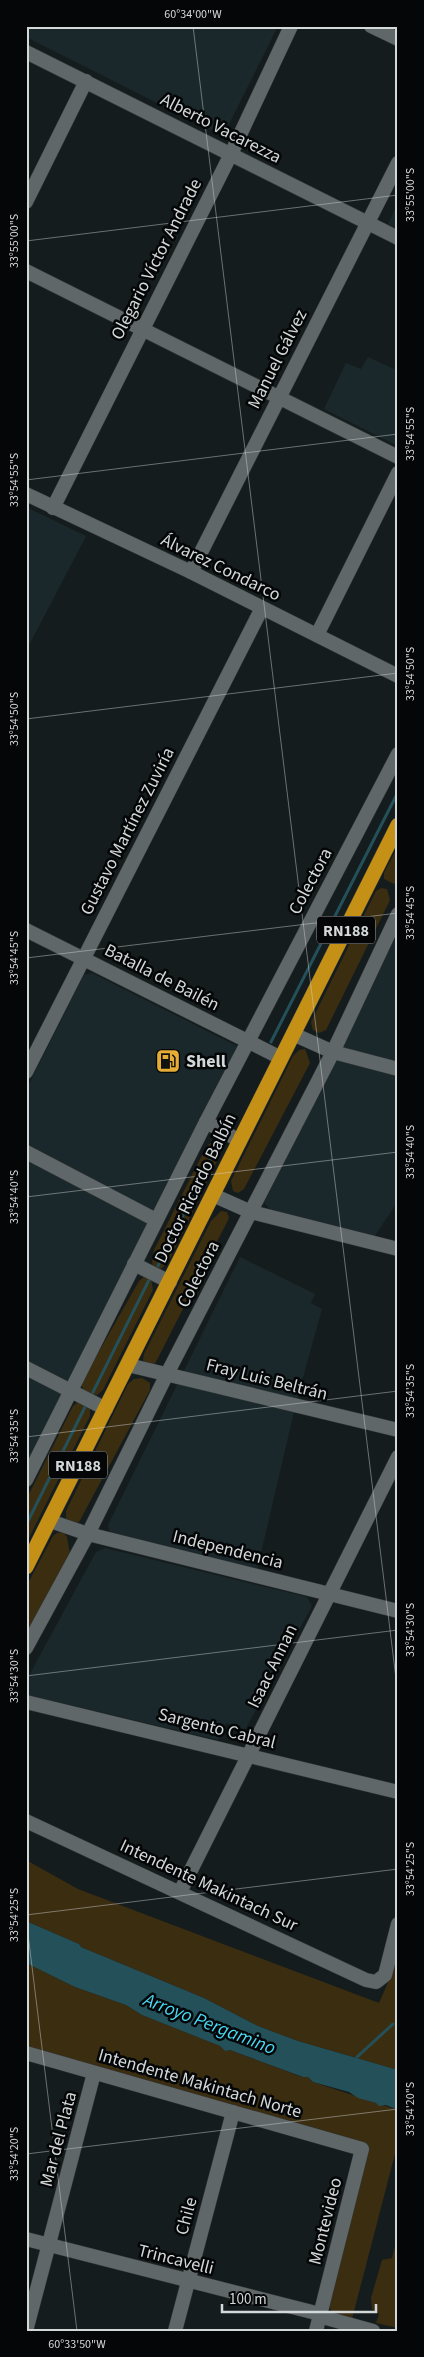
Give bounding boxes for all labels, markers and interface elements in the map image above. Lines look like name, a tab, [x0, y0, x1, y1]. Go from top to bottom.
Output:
text: 60°34'00"W	[164, 6, 222, 23]
street label: Alberto Vacarezza	[156, 87, 286, 170]
text: 33°55'00"S	[402, 168, 419, 222]
street label: Olegario Víctor Andrade	[105, 174, 208, 344]
text: 33°55'00"S	[6, 214, 23, 268]
street label: Manuel Gálvez	[242, 305, 313, 413]
text: 33°54'55"S	[402, 407, 419, 461]
text: 33°54'55"S	[6, 453, 23, 507]
street label: Álvarez Condarco	[157, 528, 285, 607]
text: 33°54'50"S	[402, 647, 419, 701]
text: 33°54'50"S	[6, 692, 23, 746]
street label: Gustavo Martínez Zuviría	[74, 743, 181, 919]
street label: Colectora	[282, 844, 338, 919]
text: 33°54'45"S	[402, 886, 419, 940]
road number: RN188	[317, 916, 375, 944]
text: 33°54'45"S	[6, 931, 23, 985]
street label: Batalla de Bailén	[100, 938, 224, 1017]
fuel station icon: Shell	[155, 1048, 181, 1074]
place label: Shell	[186, 1049, 226, 1074]
street label: Doctor Ricardo Balbín	[148, 1109, 243, 1267]
text: 33°54'40"S	[402, 1125, 419, 1179]
text: 33°54'40"S	[6, 1170, 23, 1224]
street label: Colectora	[171, 1236, 226, 1312]
street label: Fray Luis Beltrán	[204, 1352, 330, 1407]
text: 33°54'35"S	[402, 1364, 419, 1418]
text: 33°54'35"S	[6, 1409, 23, 1463]
road number: RN188	[49, 1452, 107, 1478]
street label: Independencia	[170, 1524, 286, 1575]
text: 33°54'30"S	[402, 1603, 419, 1657]
street label: Isaac Annan	[241, 1620, 304, 1712]
text: 33°54'30"S	[6, 1649, 23, 1703]
street label: Sargento Cabral	[155, 1702, 278, 1755]
street label: Intendente Makintach Sur	[116, 1833, 303, 1938]
text: 33°54'25"S	[402, 1842, 419, 1896]
text: 33°54'25"S	[6, 1888, 23, 1942]
water label: Arroyo Pergamino	[139, 1986, 280, 2062]
street label: Intendente Makintach Norte	[95, 2042, 305, 2125]
text: 33°54'20"S	[402, 2082, 419, 2136]
street label: Mar del Plata	[34, 2089, 83, 2189]
text: 33°54'20"S	[6, 2127, 23, 2181]
street label: Montevideo	[303, 2175, 348, 2267]
street label: Chile	[169, 2194, 203, 2238]
street label: Trincavelli	[135, 2238, 216, 2281]
scale bar	[222, 2282, 375, 2314]
text: 100 m	[229, 2289, 267, 2310]
text: 60°33'50"W	[48, 2336, 106, 2353]

